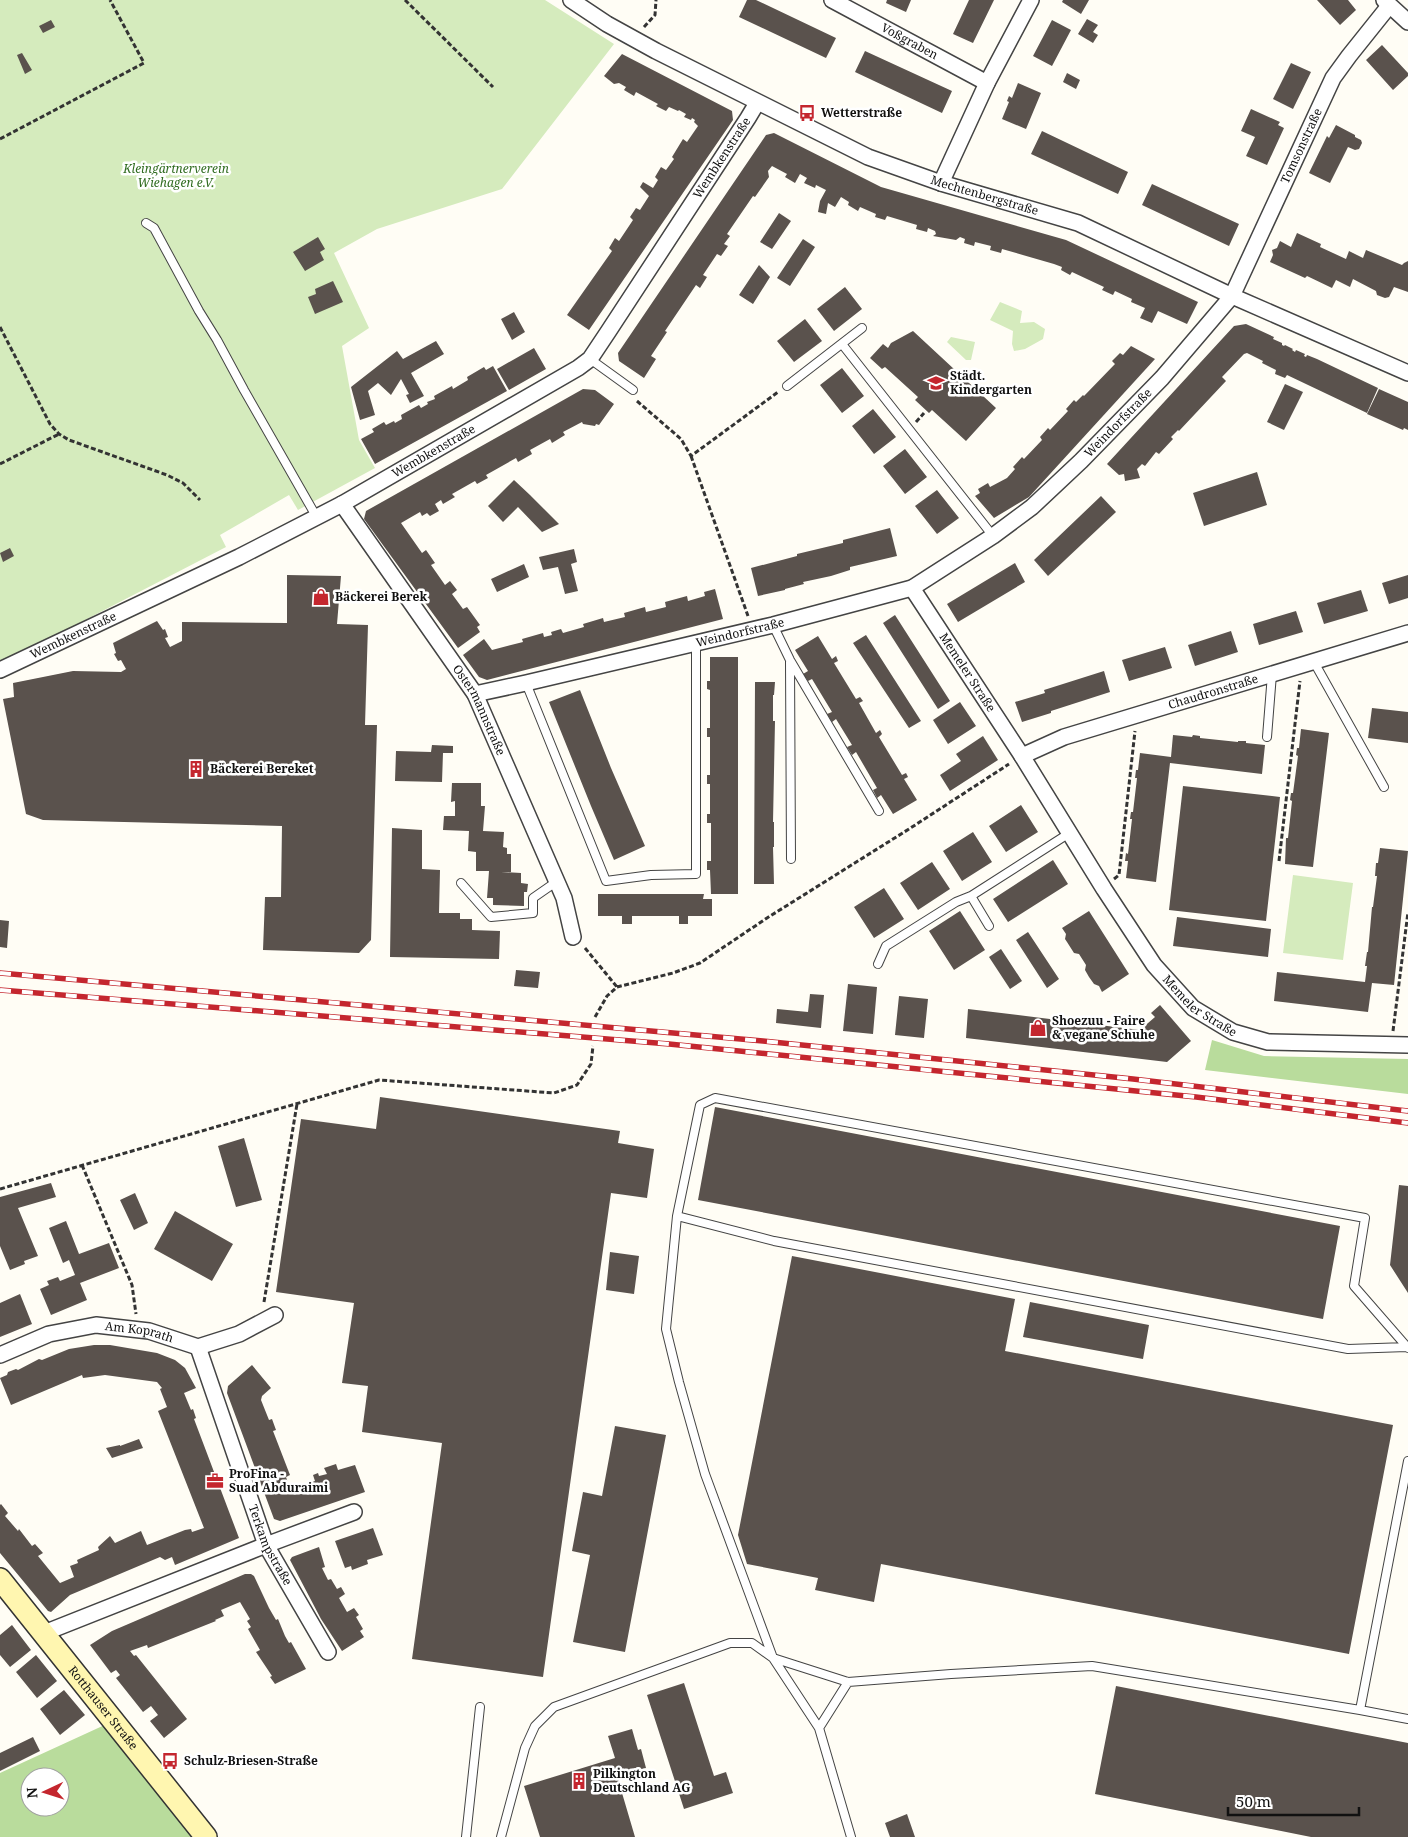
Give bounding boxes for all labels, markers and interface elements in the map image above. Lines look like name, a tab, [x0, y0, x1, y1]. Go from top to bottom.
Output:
street label: Voßgraben	[878, 19, 942, 63]
bus stop icon: Wetterstraße	[797, 103, 817, 123]
place label: Wetterstraße	[821, 104, 902, 121]
street label: Tomsonstraße	[1276, 105, 1326, 186]
street label: Wembkenstraße	[689, 114, 754, 202]
park label: Kleingärtnerverein Wiehagen e.V.	[122, 160, 229, 191]
street label: Mechtenbergstraße	[928, 171, 1041, 219]
place label: Städt. Kindergarten	[950, 367, 1032, 398]
school or university icon: Städt. Kindergarten	[926, 373, 946, 393]
street label: Weindorfstraße	[1080, 384, 1155, 461]
street label: Wembkenstraße	[388, 420, 478, 482]
shop icon: Bäckerei Berek	[311, 587, 331, 607]
place label: Bäckerei Berek	[335, 588, 427, 605]
street label: Wembkenstraße	[27, 607, 119, 663]
street label: Weindorfstraße	[694, 613, 786, 651]
street label: Memeler Straße	[936, 629, 1000, 715]
street label: Ostermannstraße	[449, 661, 510, 758]
street label: Chaudronstraße	[1166, 670, 1260, 713]
building icon: Bäckerei Bereket	[186, 759, 206, 779]
place label: Bäckerei Bereket	[210, 760, 314, 777]
street label: Memeler Straße	[1159, 971, 1240, 1040]
place label: Shoezuu - Faire & vegane Schuhe	[1052, 1012, 1155, 1043]
shop icon: Shoezuu - Faire & vegane Schuhe	[1028, 1018, 1048, 1038]
street label: Am Koprath	[104, 1317, 176, 1347]
place label: ProFina - Suad Abduraimi	[229, 1465, 329, 1496]
office icon: ProFina - Suad Abduraimi	[205, 1471, 225, 1491]
street label: Terkampstraße	[245, 1502, 297, 1588]
street label: Rotthauser Straße	[65, 1662, 142, 1753]
bus stop icon: Schulz-Briesen-Straße	[160, 1751, 180, 1771]
place label: Schulz-Briesen-Straße	[184, 1752, 318, 1769]
place label: Pilkington Deutschland AG	[593, 1765, 690, 1796]
north arrow	[20, 1767, 70, 1817]
building icon: Pilkington Deutschland AG	[569, 1771, 589, 1791]
scale bar	[1228, 1784, 1359, 1816]
text: N	[22, 1787, 41, 1799]
text: 50 m	[1236, 1791, 1271, 1811]

